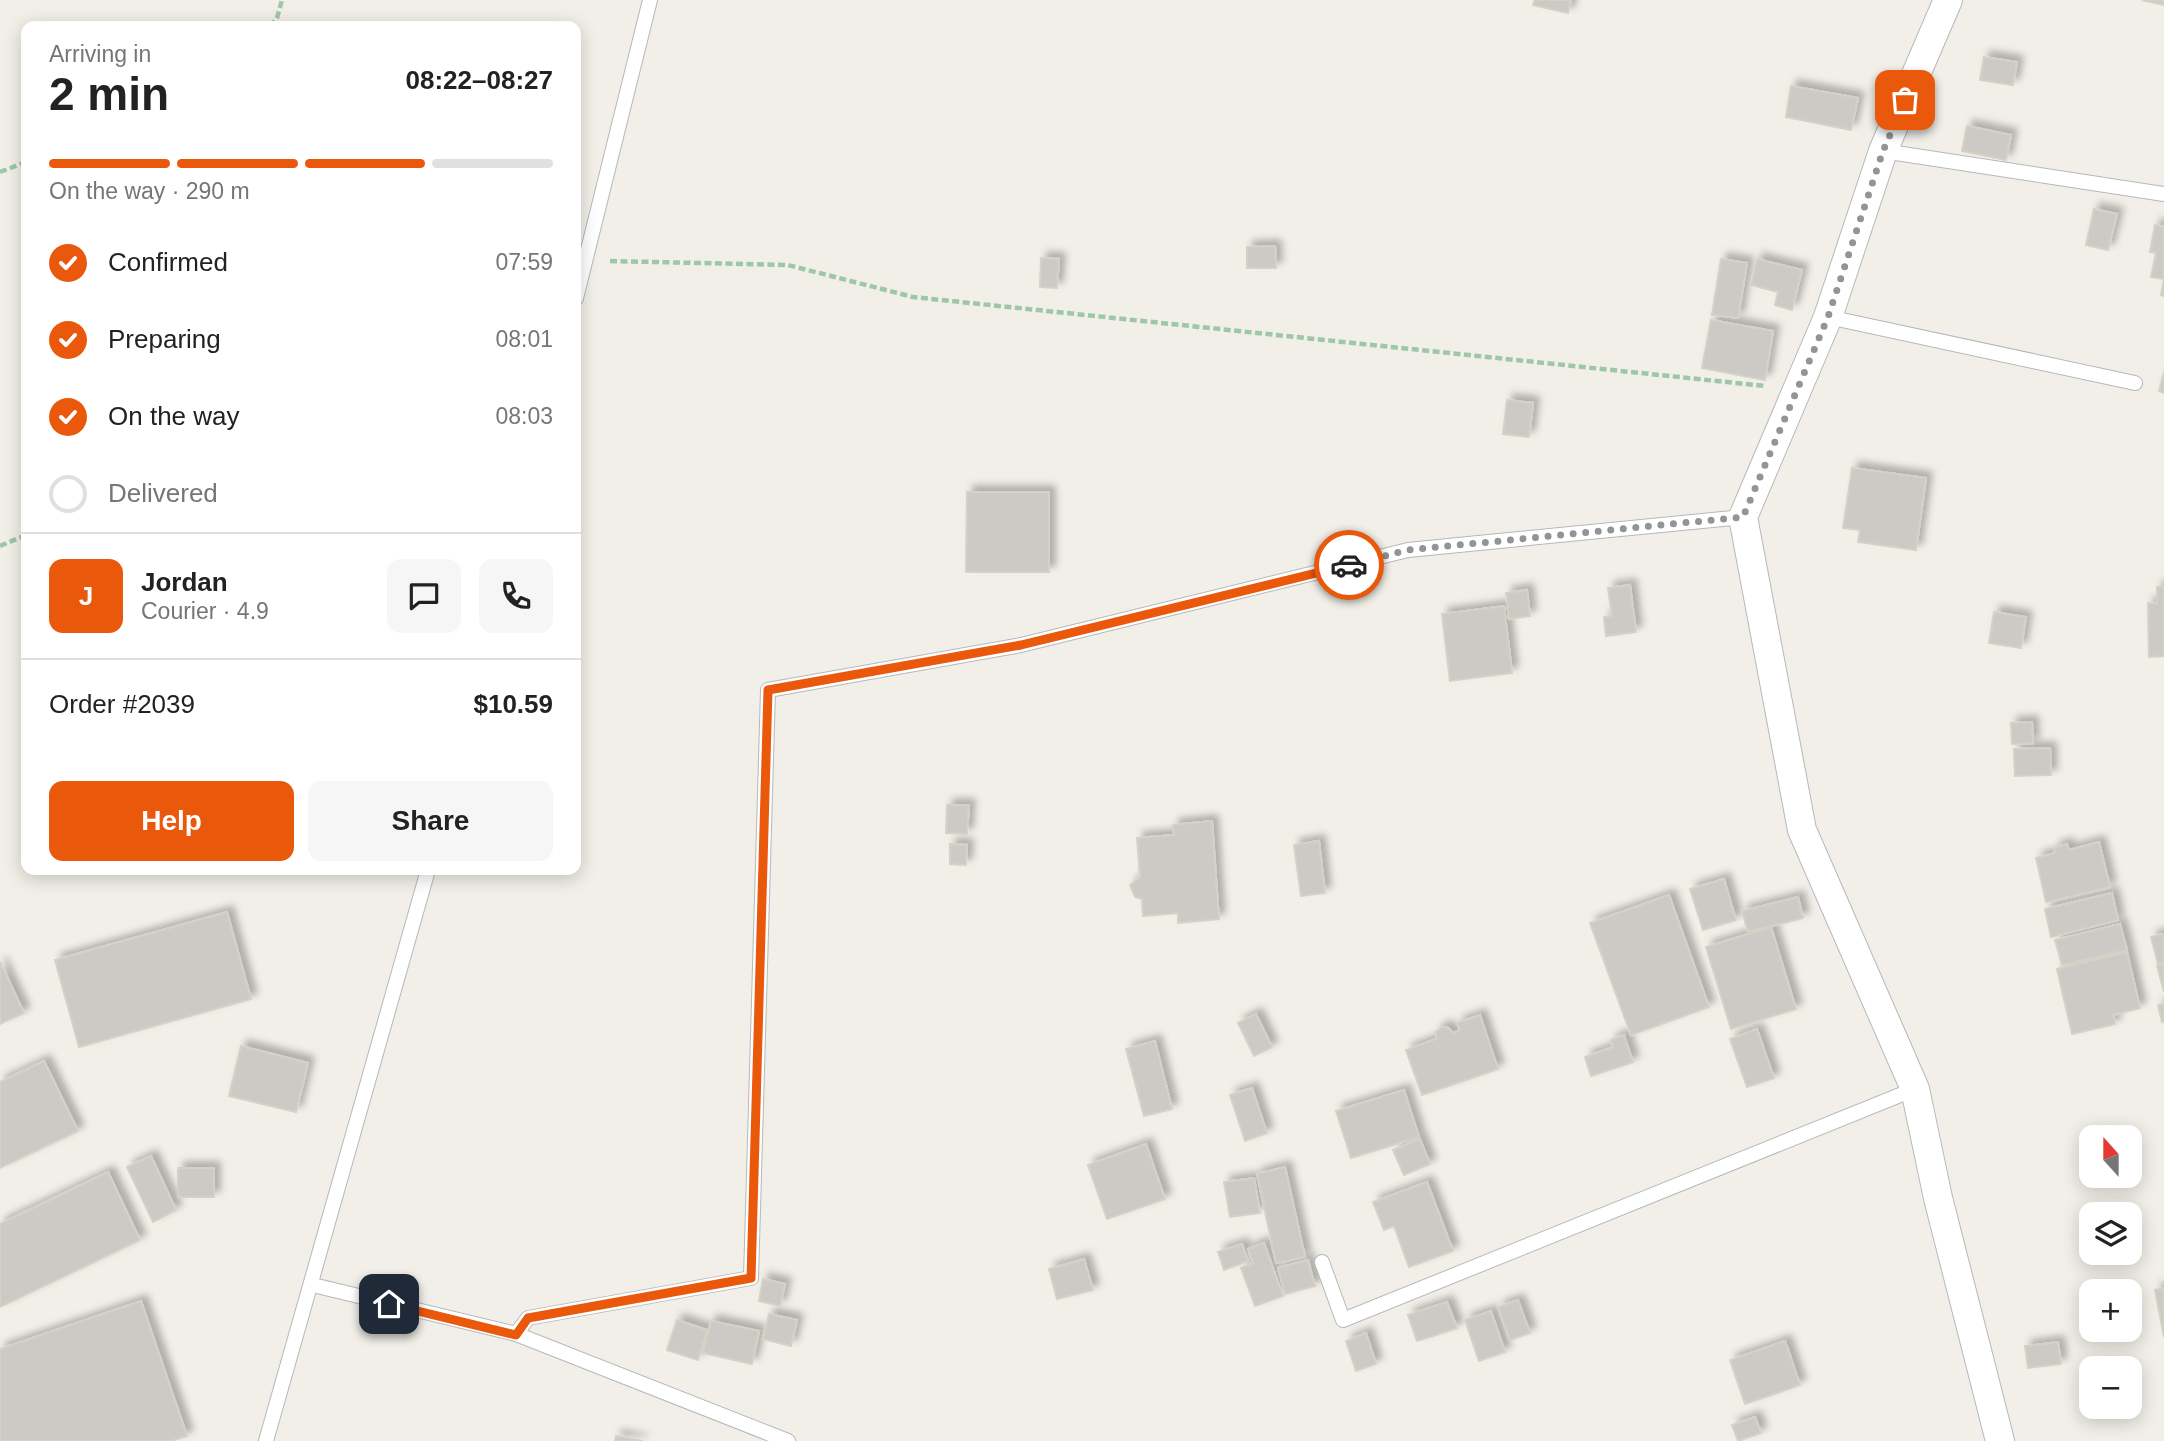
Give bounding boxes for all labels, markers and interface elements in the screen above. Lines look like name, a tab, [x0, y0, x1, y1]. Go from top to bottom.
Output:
text: Arriving in	[49, 41, 151, 67]
text: 08:22–08:27	[406, 65, 553, 95]
text: 2 min	[49, 68, 169, 120]
pin	[1875, 70, 1935, 130]
icon: bag	[1886, 81, 1924, 119]
text: On the way · 290 m	[49, 178, 250, 204]
icon: check	[49, 244, 87, 282]
text: Confirmed	[108, 247, 228, 277]
text: 07:59	[495, 249, 553, 275]
icon: check	[49, 321, 87, 359]
text: Preparing	[108, 324, 221, 354]
text: 08:01	[495, 326, 553, 352]
icon: check	[49, 398, 87, 436]
text: On the way	[108, 401, 240, 431]
text: 08:03	[495, 403, 553, 429]
text: Delivered	[108, 478, 218, 508]
courier	[1314, 530, 1384, 600]
icon: car	[1330, 546, 1368, 584]
button: chat	[387, 559, 461, 633]
button: phone	[479, 559, 553, 633]
text: Jordan	[141, 567, 228, 597]
text: J	[79, 581, 93, 611]
text: Courier · 4.9	[141, 598, 269, 624]
text: Order #2039	[49, 689, 195, 719]
text: $10.59	[473, 689, 553, 719]
button: Help	[49, 781, 294, 861]
button: Share	[308, 781, 553, 861]
north arrow	[2079, 1125, 2142, 1188]
map controls	[2079, 1125, 2142, 1419]
button: layers	[2079, 1202, 2142, 1265]
pin	[359, 1274, 419, 1334]
button: +	[2079, 1279, 2142, 1342]
icon: home	[370, 1285, 408, 1323]
button: −	[2079, 1356, 2142, 1419]

